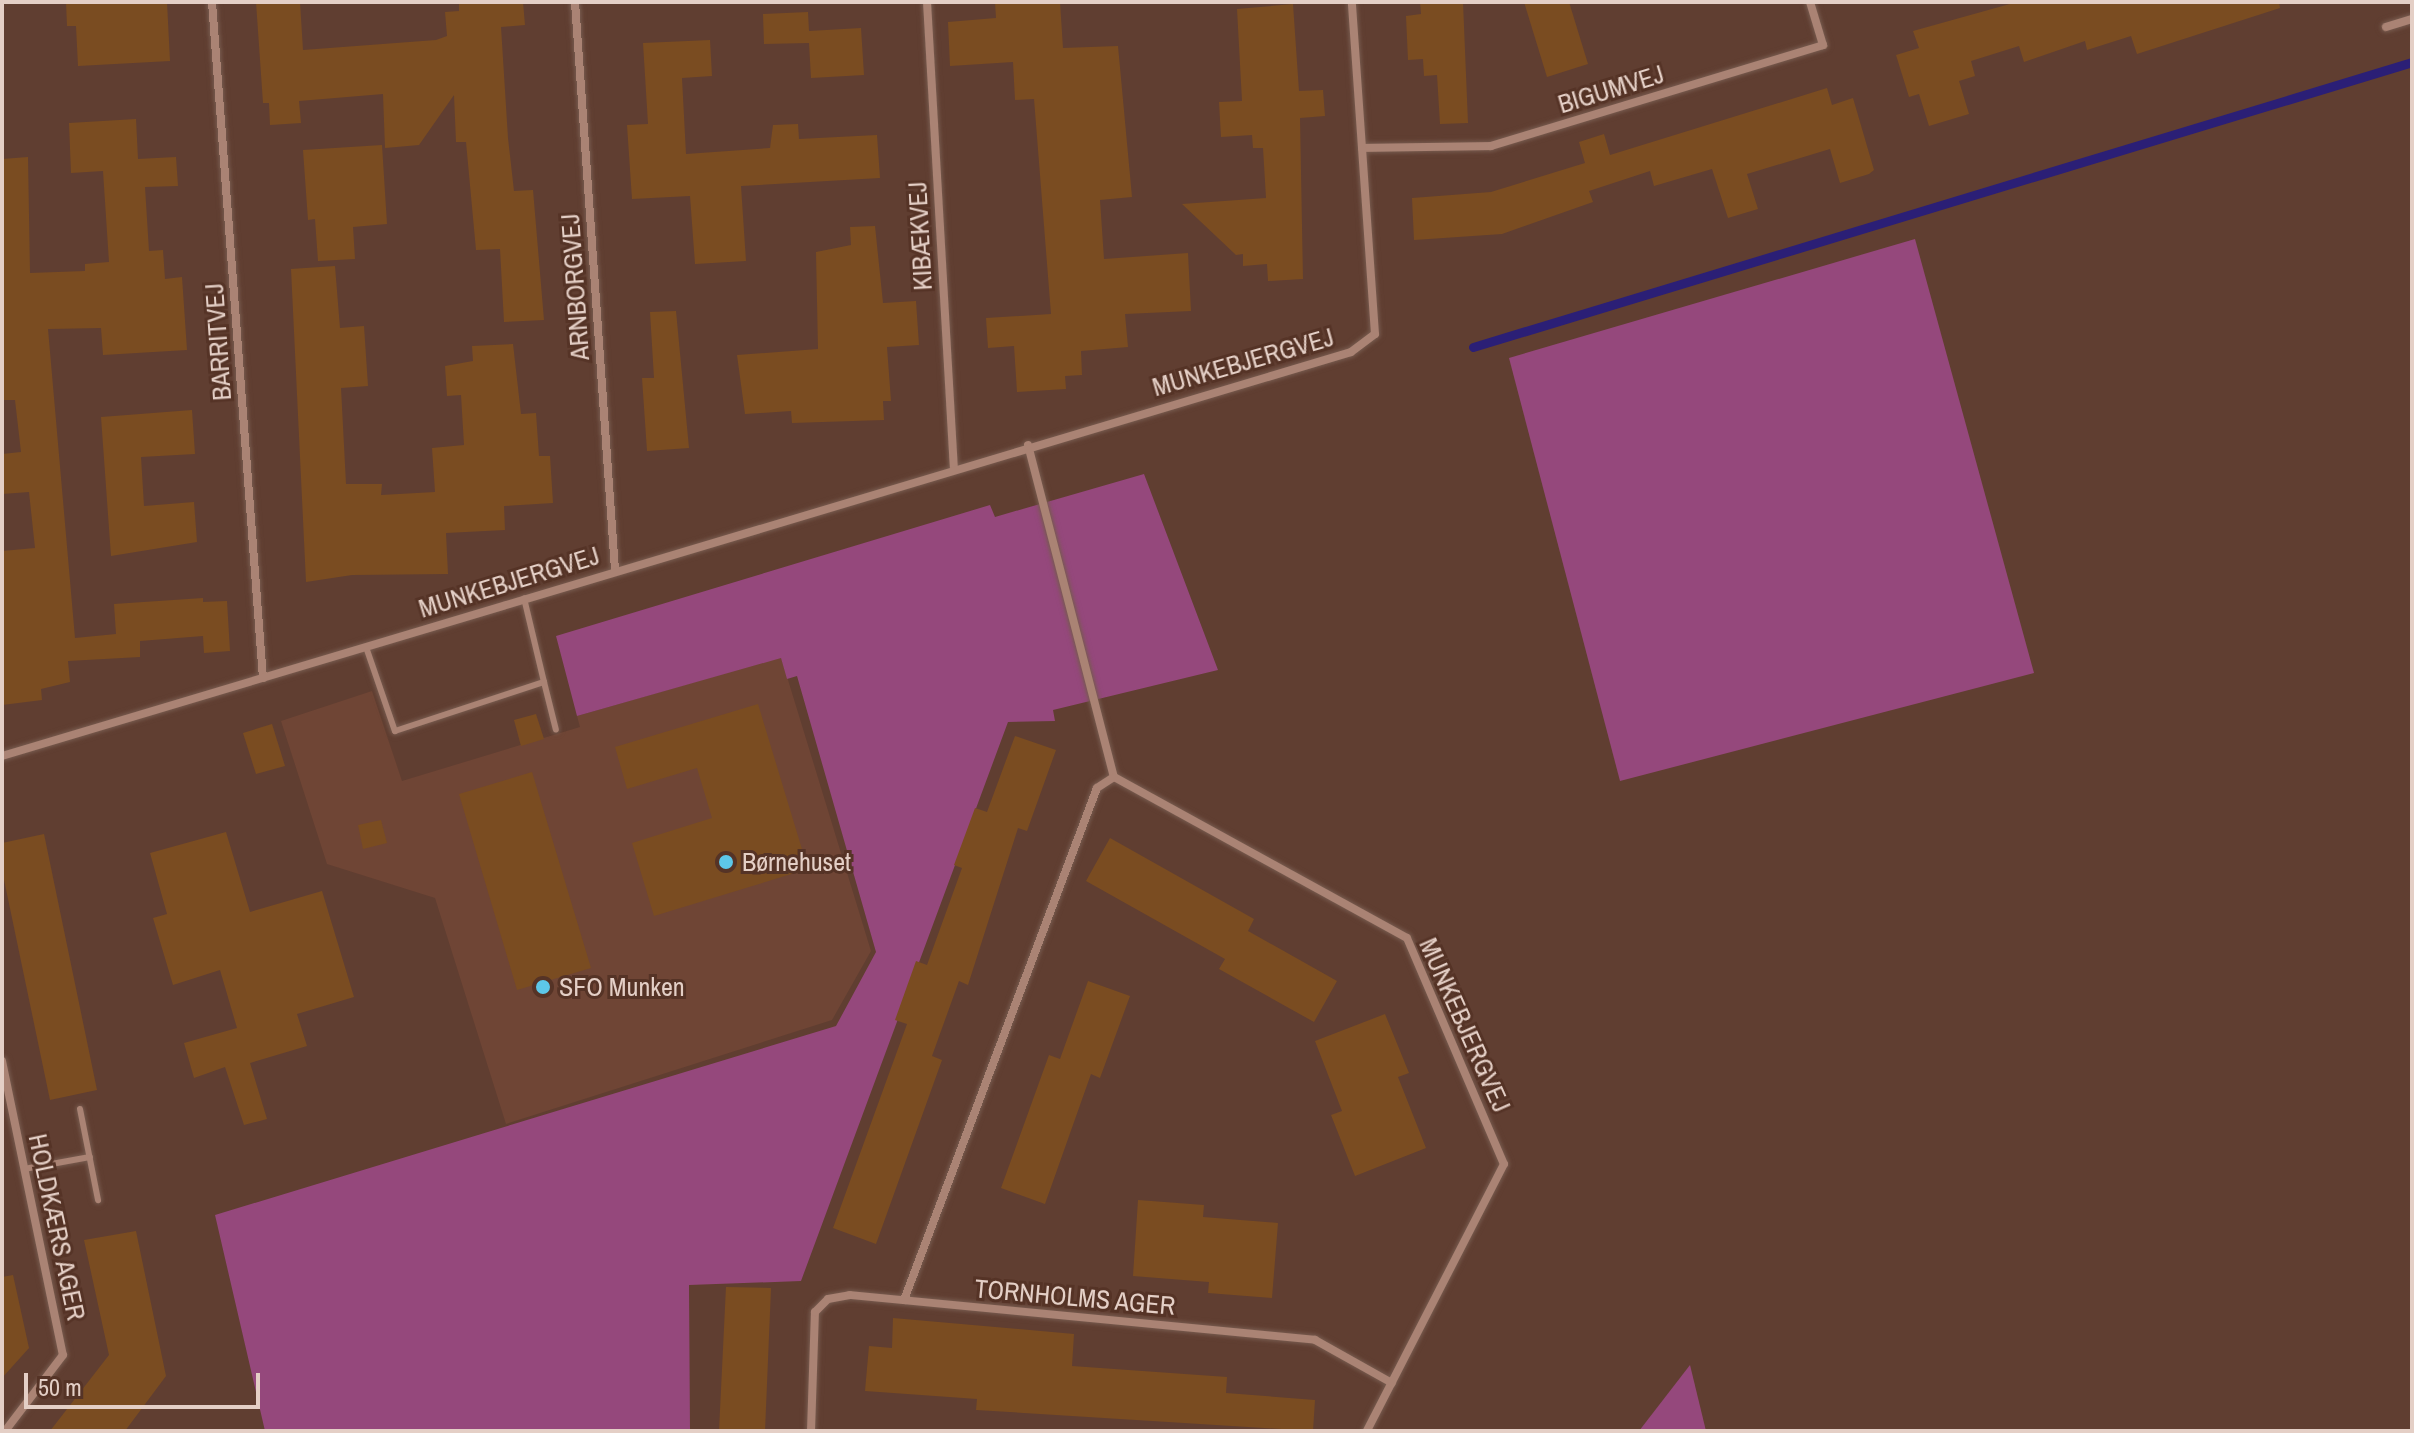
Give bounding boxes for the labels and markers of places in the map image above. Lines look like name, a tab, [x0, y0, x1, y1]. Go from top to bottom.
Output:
place label: Børnehuset	[742, 846, 851, 878]
marker: Børnehuset	[717, 853, 735, 871]
place label: SFO Munken	[559, 971, 685, 1003]
marker: SFO Munken	[534, 978, 552, 996]

